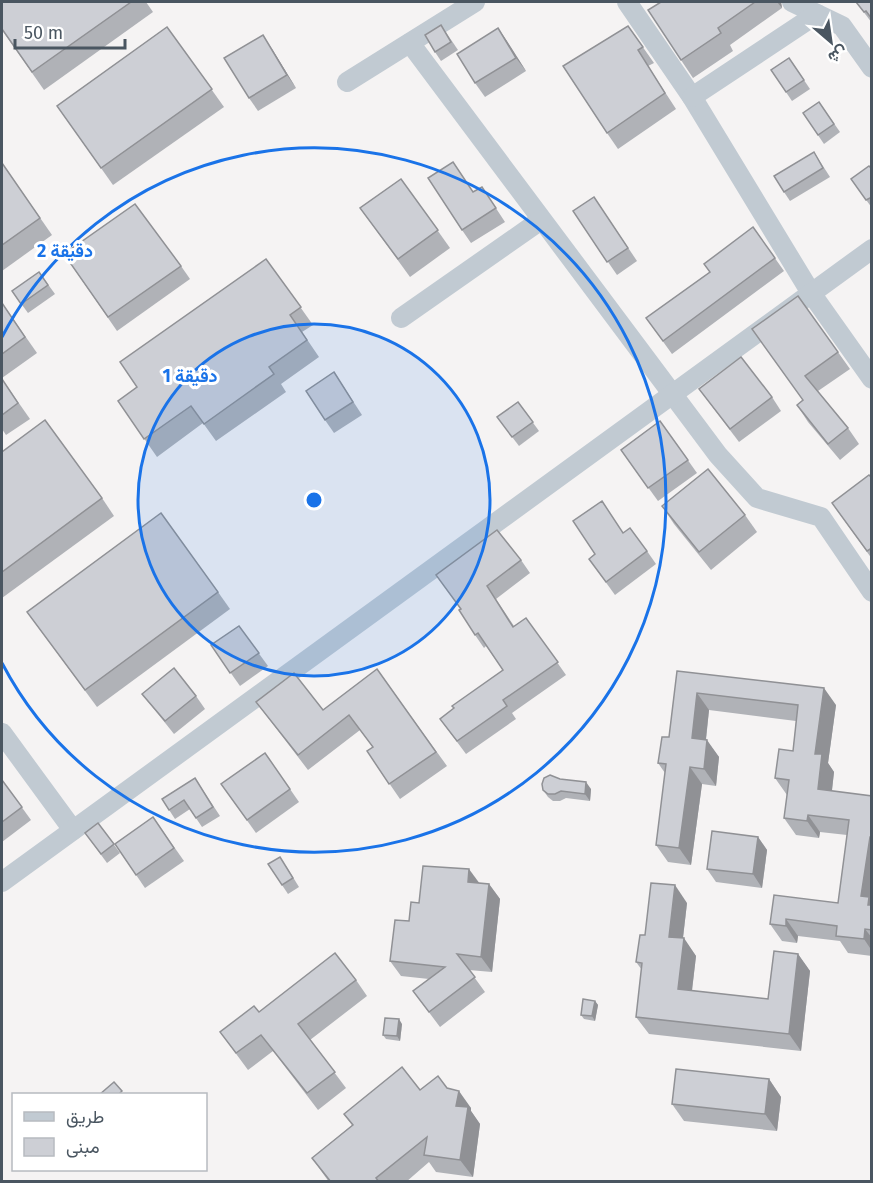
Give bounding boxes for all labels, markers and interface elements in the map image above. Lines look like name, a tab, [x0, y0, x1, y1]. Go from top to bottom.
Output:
scale bar	[15, 12, 124, 50]
north arrow	[801, 12, 861, 72]
text: 50 m	[24, 22, 63, 44]
text: ش	[825, 42, 851, 68]
text: 2 دقيقة	[37, 240, 93, 262]
text: 1 دقيقة	[162, 365, 218, 387]
centre of rings	[304, 490, 324, 510]
legend	[12, 1093, 207, 1171]
text: طريق	[66, 1106, 104, 1128]
text: مبنى	[66, 1136, 100, 1158]

